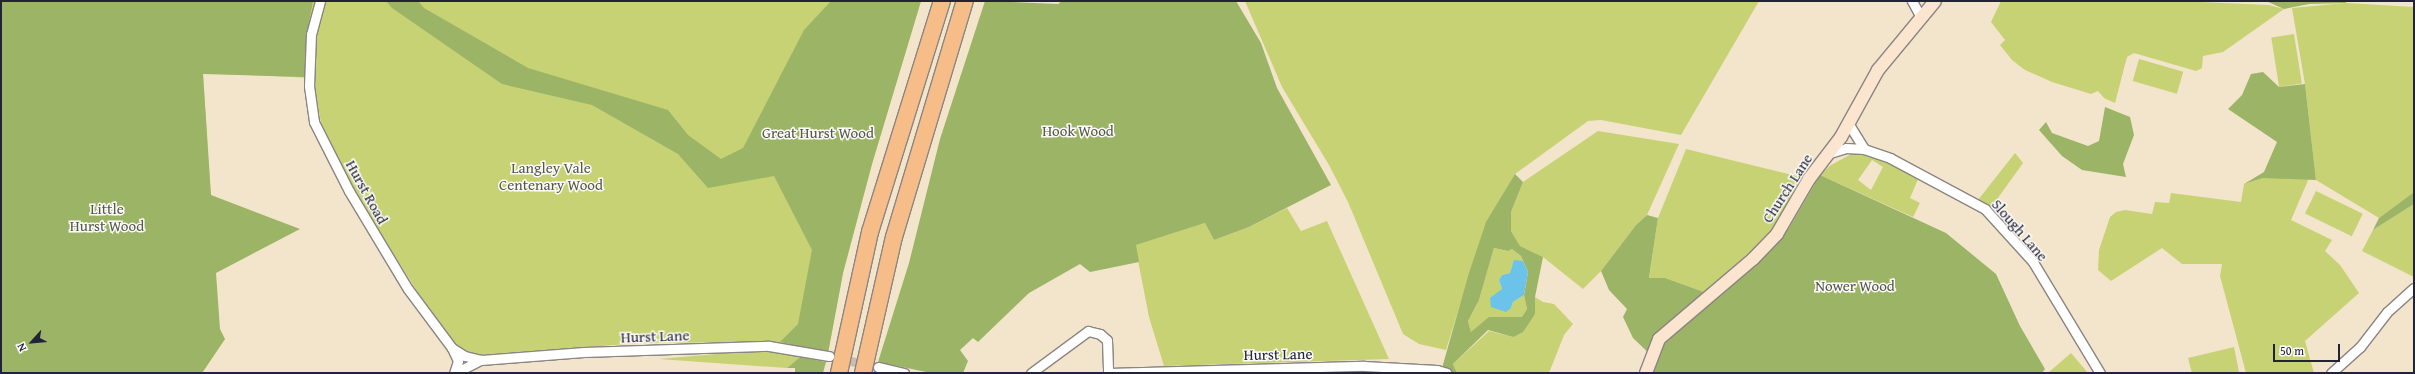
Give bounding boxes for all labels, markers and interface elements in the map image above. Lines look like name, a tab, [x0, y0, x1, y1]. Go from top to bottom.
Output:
park label: Hook Wood	[1042, 122, 1114, 140]
park label: Great Hurst Wood	[762, 124, 874, 142]
street label: Church Lane	[1758, 150, 1816, 226]
street label: Hurst Road	[342, 157, 392, 227]
park label: Langley Vale Centenary Wood	[499, 158, 603, 193]
street label: Slough Lane	[1988, 195, 2052, 265]
park label: Little Hurst Wood	[70, 199, 144, 234]
park label: Nower Wood	[1815, 277, 1895, 295]
north arrow	[12, 322, 52, 362]
street label: Hurst Lane	[620, 326, 690, 346]
scale bar	[2275, 336, 2342, 362]
text: N	[13, 341, 30, 354]
text: 50 m	[2280, 342, 2304, 359]
street label: Hurst Lane	[1244, 344, 1312, 364]

